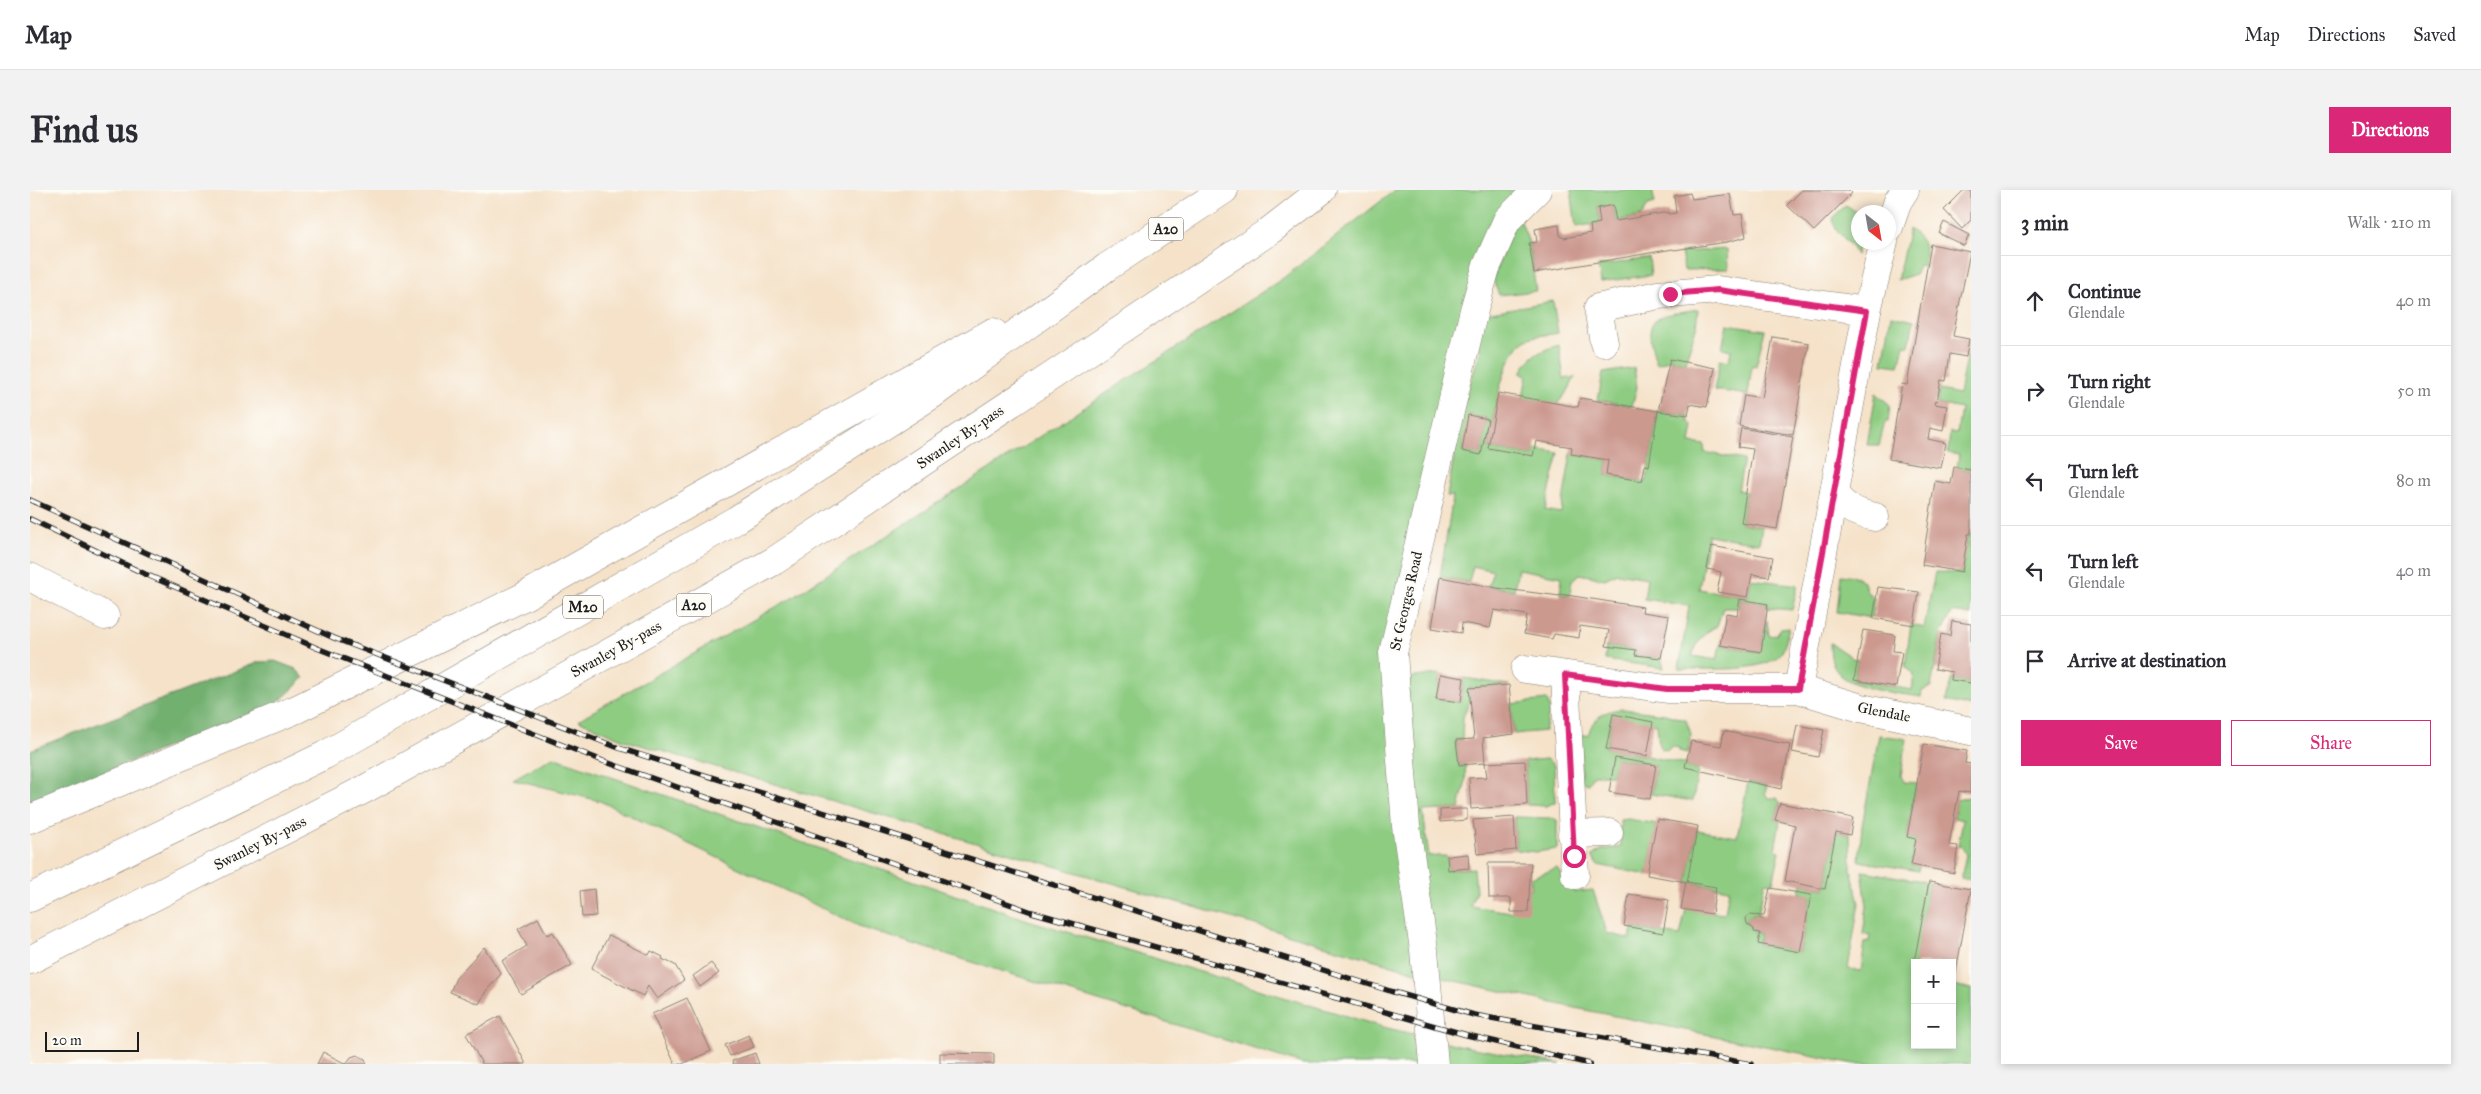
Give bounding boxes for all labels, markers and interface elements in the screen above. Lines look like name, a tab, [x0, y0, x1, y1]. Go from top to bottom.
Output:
text: Map	[25, 20, 72, 50]
text: Map	[2244, 24, 2280, 46]
text: Directions	[2308, 24, 2385, 46]
text: Saved	[2413, 24, 2456, 46]
button: Directions	[2329, 107, 2451, 153]
text: Find us	[30, 109, 138, 152]
north arrow	[1851, 205, 1896, 250]
text: 3 min	[2021, 210, 2069, 236]
text: Walk · 210 m	[2347, 213, 2431, 232]
road number: A20	[1148, 218, 1184, 240]
text: Continue	[2068, 280, 2141, 303]
route end	[1659, 283, 1682, 306]
icon: ahead	[2021, 287, 2049, 315]
text: 40 m	[2396, 291, 2431, 310]
text: Glendale	[2068, 303, 2125, 322]
text: Turn right	[2068, 370, 2151, 393]
icon: right	[2021, 377, 2049, 405]
text: 50 m	[2397, 381, 2431, 400]
text: Glendale	[2068, 393, 2125, 412]
street label: Swanley By-pass	[913, 401, 1007, 473]
text: Turn left	[2068, 460, 2138, 483]
icon: left	[2021, 467, 2049, 495]
text: 80 m	[2396, 471, 2431, 490]
text: Glendale	[2068, 483, 2125, 502]
street label: St Georges Road	[1386, 549, 1426, 652]
text: Turn left	[2068, 550, 2138, 573]
icon: left	[2021, 557, 2049, 585]
text: 40 m	[2396, 561, 2431, 580]
text: Glendale	[2068, 573, 2125, 592]
road number: A20	[676, 594, 712, 616]
road number: M20	[563, 596, 603, 618]
street label: Swanley By-pass	[567, 617, 665, 681]
icon: arrive	[2021, 647, 2049, 675]
text: Arrive at destination	[2068, 649, 2226, 672]
street label: Glendale	[1856, 698, 1912, 726]
button: Save	[2021, 720, 2221, 766]
button: Share	[2231, 720, 2431, 766]
street label: Swanley By-pass	[211, 812, 309, 874]
route start	[1563, 845, 1586, 868]
map controls	[1911, 959, 1956, 1049]
button: +	[1911, 959, 1956, 1004]
button: −	[1911, 1004, 1956, 1049]
scale bar	[45, 1029, 139, 1052]
text: 20 m	[52, 1032, 82, 1049]

